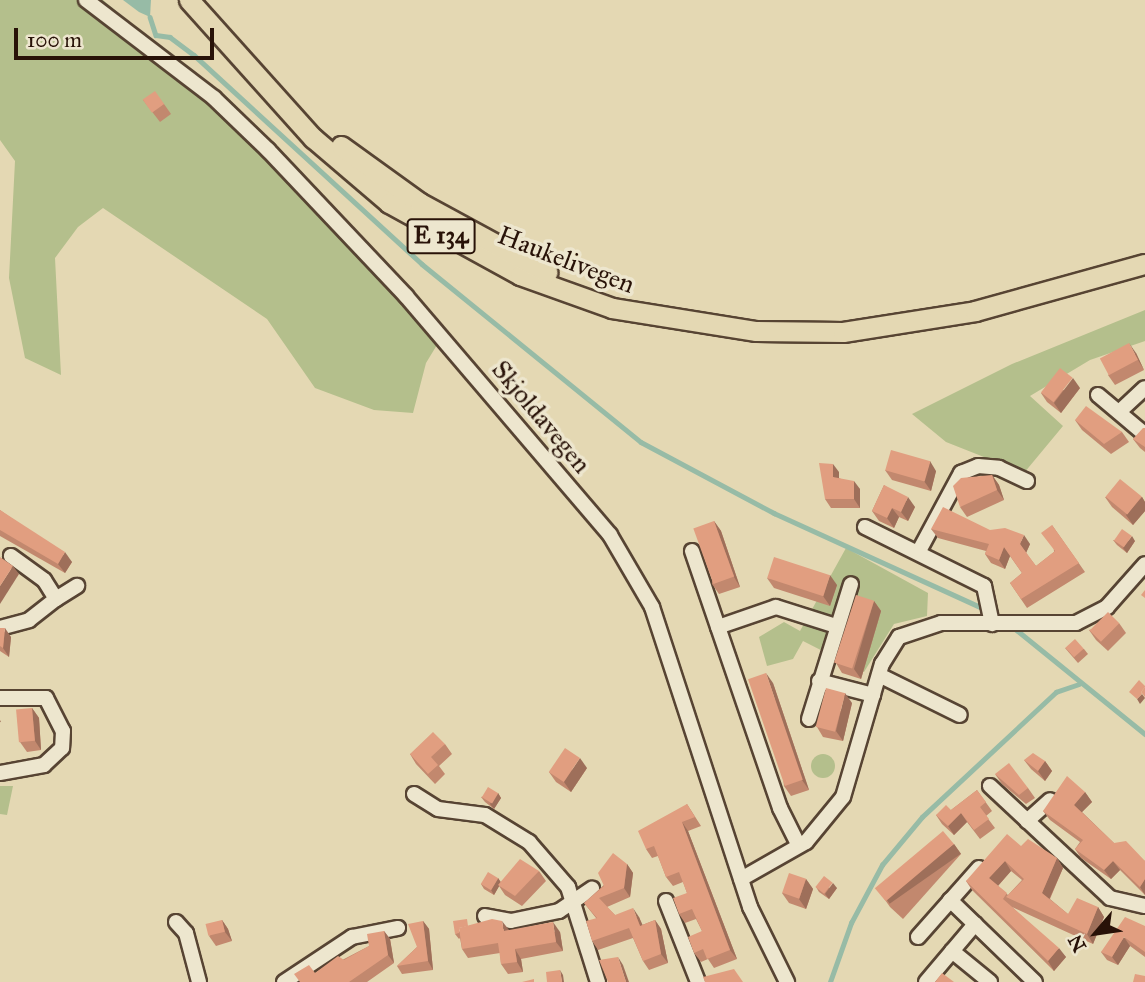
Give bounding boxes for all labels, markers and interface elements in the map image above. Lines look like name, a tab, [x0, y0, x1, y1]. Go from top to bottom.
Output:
scale bar	[18, 14, 217, 58]
text: 100 m	[27, 27, 82, 53]
road number: E 134	[406, 216, 476, 256]
street label: Haukelivegen	[493, 220, 639, 300]
street label: Skjoldavegen	[485, 354, 597, 480]
north arrow	[1061, 898, 1131, 968]
text: N	[1063, 931, 1091, 956]

